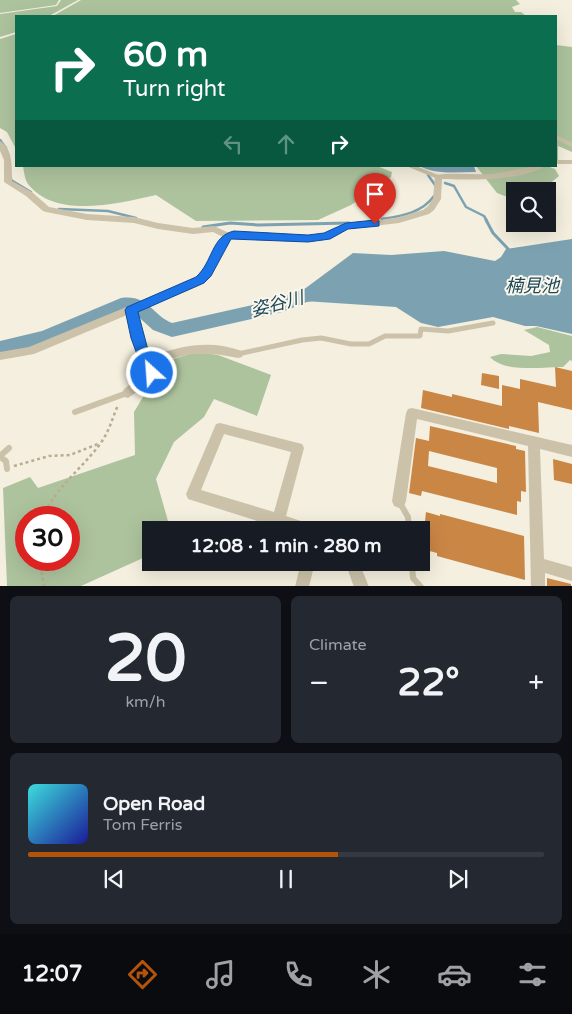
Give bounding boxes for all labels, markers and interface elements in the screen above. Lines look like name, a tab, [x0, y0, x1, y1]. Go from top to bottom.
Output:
text: 60 m	[123, 34, 208, 76]
icon: right	[40, 35, 105, 100]
text: Turn right	[123, 76, 225, 102]
icon: left	[219, 130, 247, 158]
icon: ahead	[272, 130, 300, 158]
icon: right	[325, 130, 353, 158]
pin	[354, 173, 396, 224]
icon: arrive	[361, 180, 389, 208]
map controls	[506, 182, 556, 232]
button: search	[506, 182, 556, 232]
water label: 楠見池	[505, 275, 561, 297]
water label: 姿谷川	[248, 286, 308, 322]
position arrow	[125, 346, 177, 398]
speed limit sign: 30	[15, 506, 80, 571]
text: 12:08 · 1 min · 280 m	[190, 535, 382, 557]
text: 20	[105, 620, 186, 699]
text: Climate	[309, 635, 367, 655]
text: 22°	[398, 660, 460, 706]
text: −	[309, 666, 329, 700]
text: +	[528, 666, 544, 700]
text: km/h	[125, 692, 166, 712]
text: Open Road	[103, 793, 205, 815]
text: Tom Ferris	[103, 815, 182, 835]
icon: previous	[100, 865, 128, 893]
icon: pause	[272, 865, 300, 893]
icon: next	[444, 865, 472, 893]
icon: directions	[125, 957, 160, 992]
icon: music	[203, 957, 238, 992]
icon: phone	[281, 957, 316, 992]
icon: climate	[359, 957, 394, 992]
icon: car	[437, 957, 472, 992]
icon: filters	[515, 957, 550, 992]
text: 12:07	[22, 961, 82, 987]

